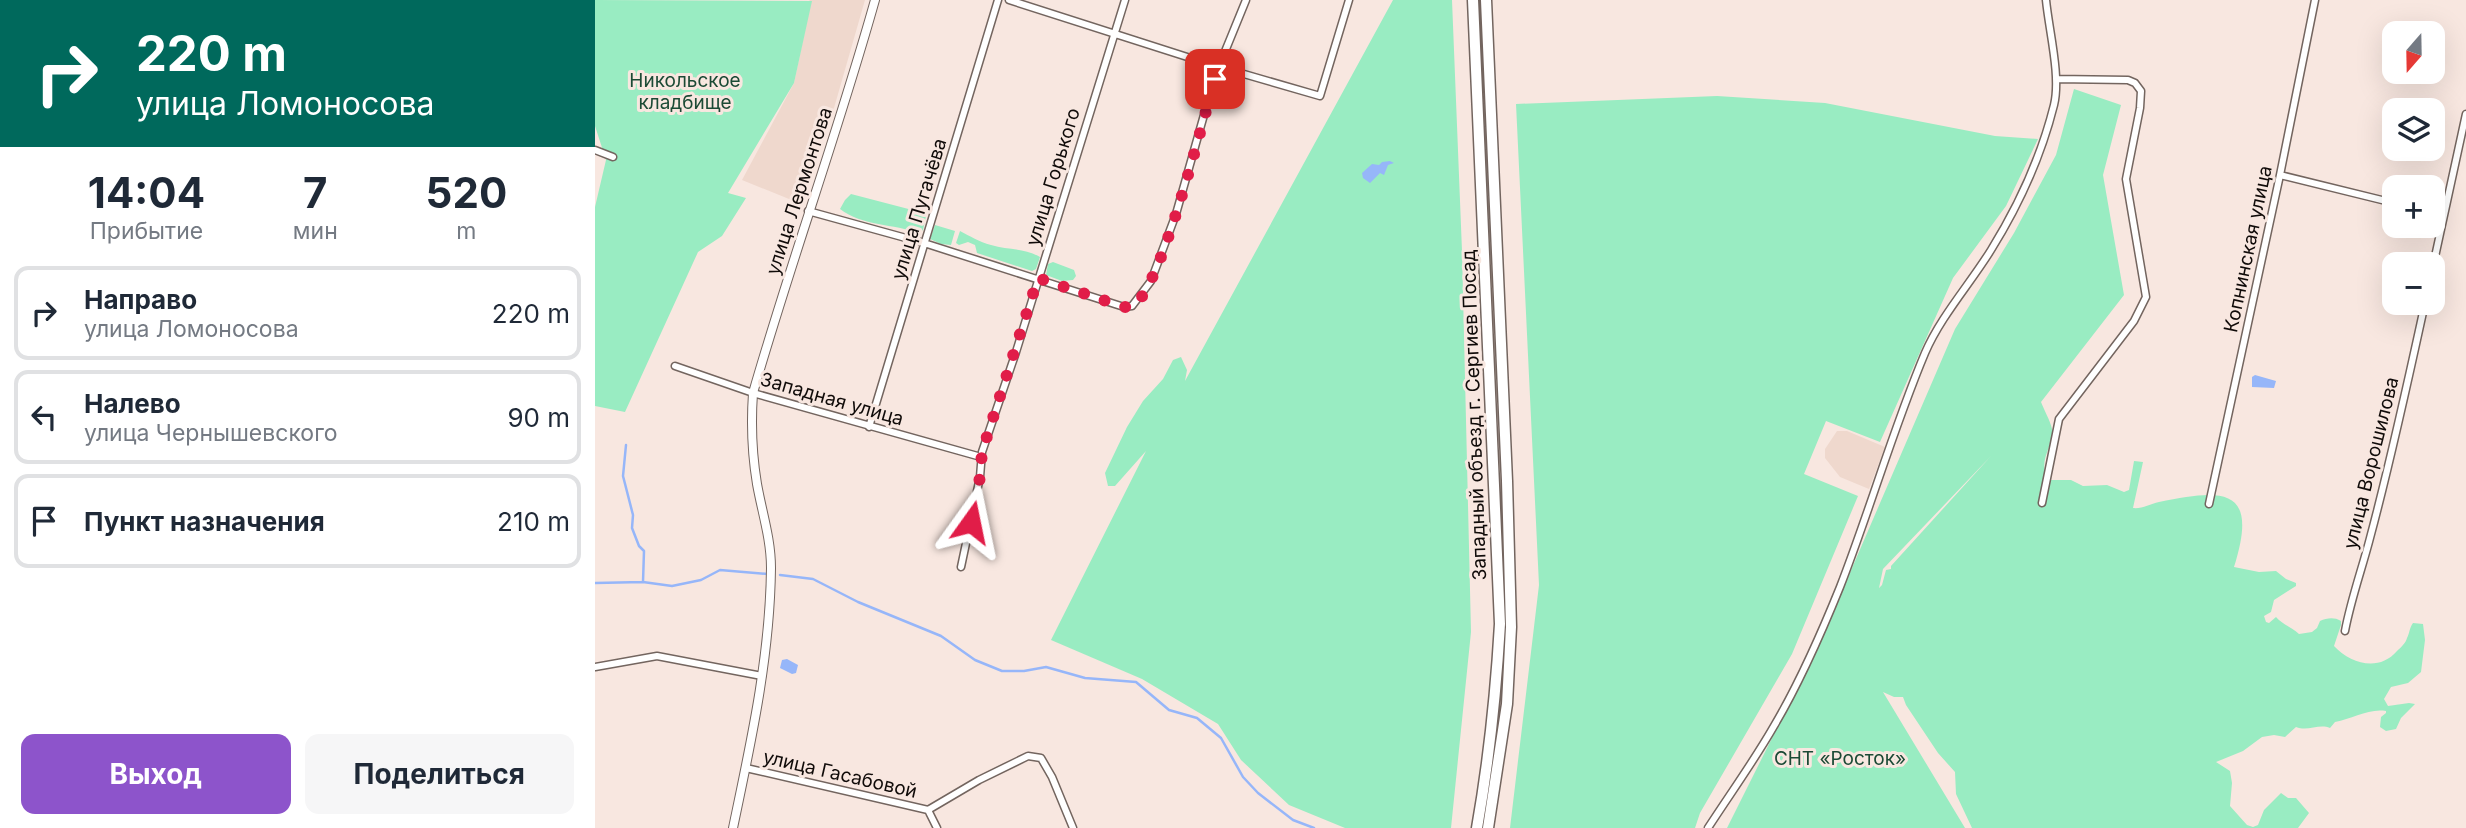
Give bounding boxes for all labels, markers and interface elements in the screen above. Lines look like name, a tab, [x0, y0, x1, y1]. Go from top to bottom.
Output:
north arrow	[2382, 21, 2445, 84]
map controls	[2382, 21, 2445, 315]
text: 220 m	[136, 24, 287, 83]
icon: right	[21, 28, 112, 119]
pin	[1185, 49, 1245, 109]
icon: arrive	[1196, 60, 1234, 98]
park label: Никольское кладбище	[629, 69, 741, 114]
text: улица Ломоносова	[136, 84, 435, 123]
button: layers	[2382, 98, 2445, 161]
street label: улица Лермонтова	[761, 104, 837, 278]
street label: улица Горького	[1021, 105, 1085, 249]
street label: улица Пугачёва	[887, 136, 951, 282]
street label: Копнинская улица	[2219, 163, 2277, 335]
text: 14:04	[88, 167, 205, 218]
text: 7	[303, 167, 328, 218]
text: 520	[426, 167, 507, 218]
button: +	[2382, 175, 2445, 238]
text: Прибытие	[90, 217, 203, 245]
text: мин	[293, 217, 338, 245]
text: m	[456, 217, 476, 245]
street label: Западный объезд г. Сергиев Посад	[1457, 249, 1491, 581]
button: −	[2382, 252, 2445, 315]
text: Направо	[84, 284, 197, 315]
icon: right	[25, 294, 63, 332]
text: 220 m	[492, 298, 570, 329]
text: улица Ломоносова	[84, 315, 299, 343]
street label: Западная улица	[758, 368, 906, 430]
street label: улица Ворошилова	[2338, 374, 2404, 552]
text: Налево	[84, 388, 181, 419]
icon: left	[25, 398, 63, 436]
text: 90 m	[507, 402, 570, 433]
text: улица Чернышевского	[84, 419, 338, 447]
position arrow	[934, 485, 1008, 559]
icon: arrive	[25, 502, 63, 540]
text: Пункт назначения	[84, 506, 325, 537]
text: 210 m	[497, 506, 570, 537]
button: Выход	[21, 734, 291, 814]
button: Поделиться	[305, 734, 574, 814]
street label: улица Гасабовой	[761, 745, 919, 803]
park label: СНТ «Росток»	[1774, 747, 1906, 770]

